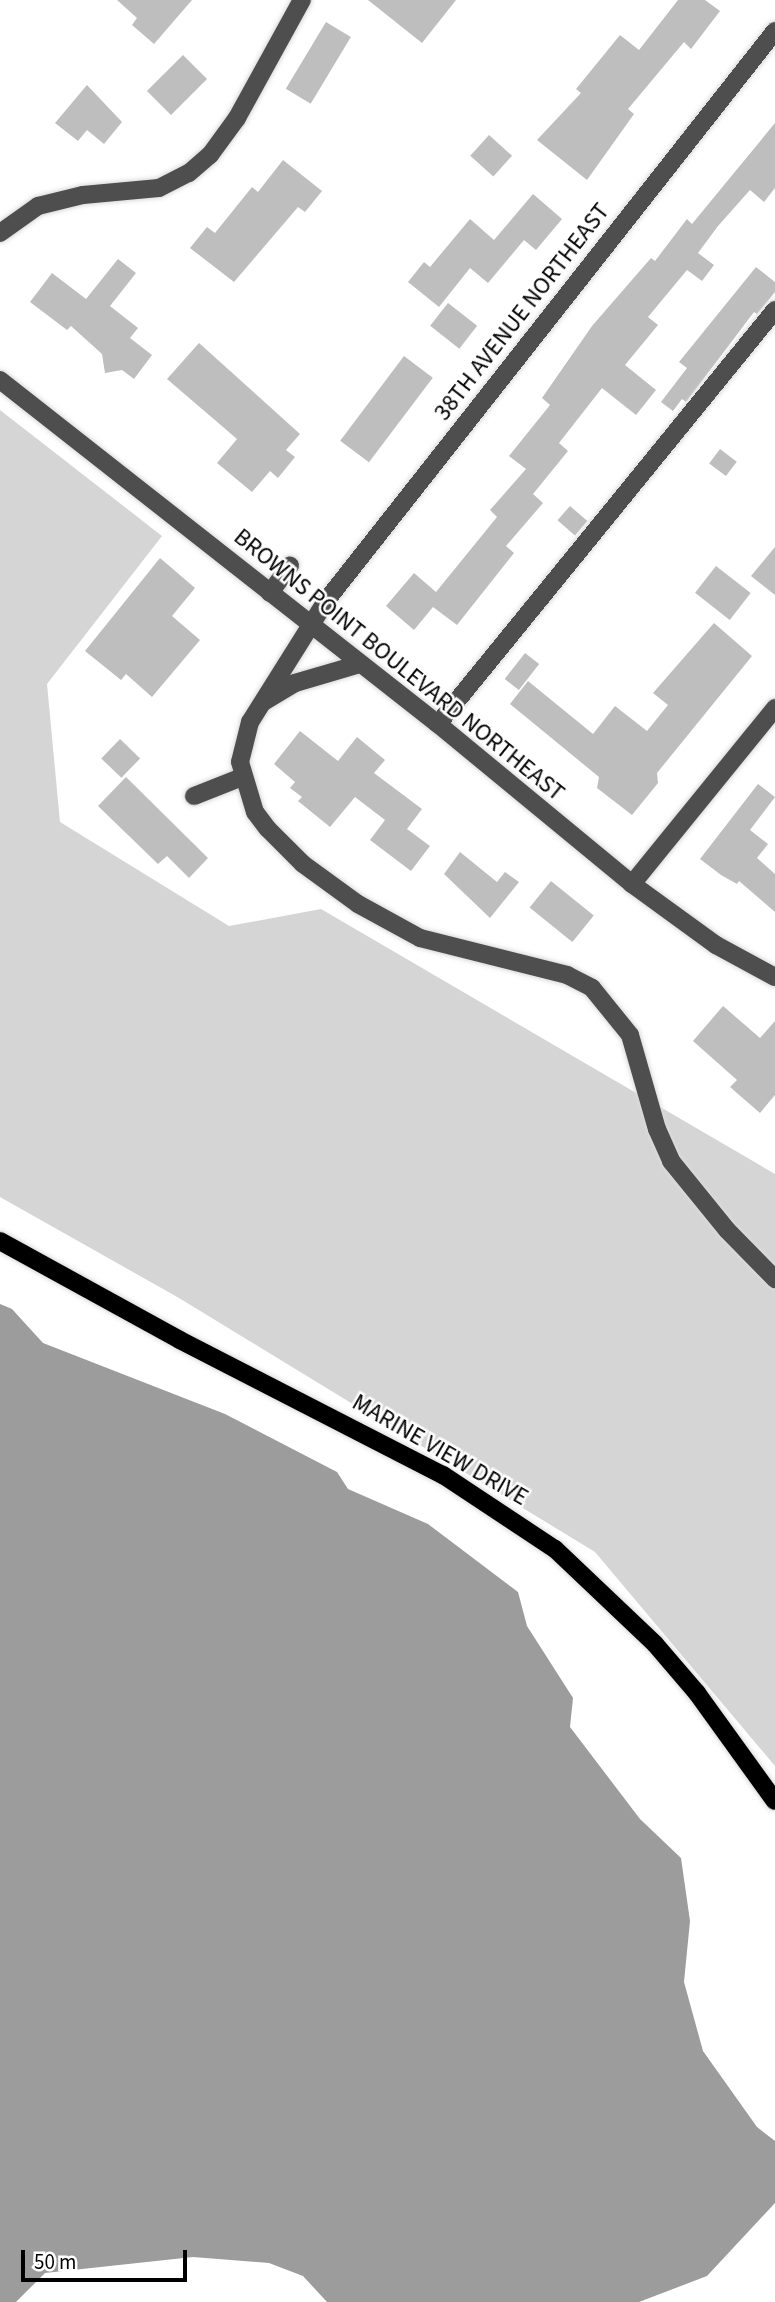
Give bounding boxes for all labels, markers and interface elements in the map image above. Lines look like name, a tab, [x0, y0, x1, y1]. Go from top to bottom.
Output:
street label: 38TH AVENUE NORTHEAST	[428, 198, 616, 426]
street label: BROWNS POINT BOULEVARD NORTHEAST	[228, 523, 570, 807]
street label: MARINE VIEW DRIVE	[347, 1388, 533, 1512]
scale bar	[24, 2236, 191, 2280]
text: 50 m	[34, 2247, 76, 2277]

